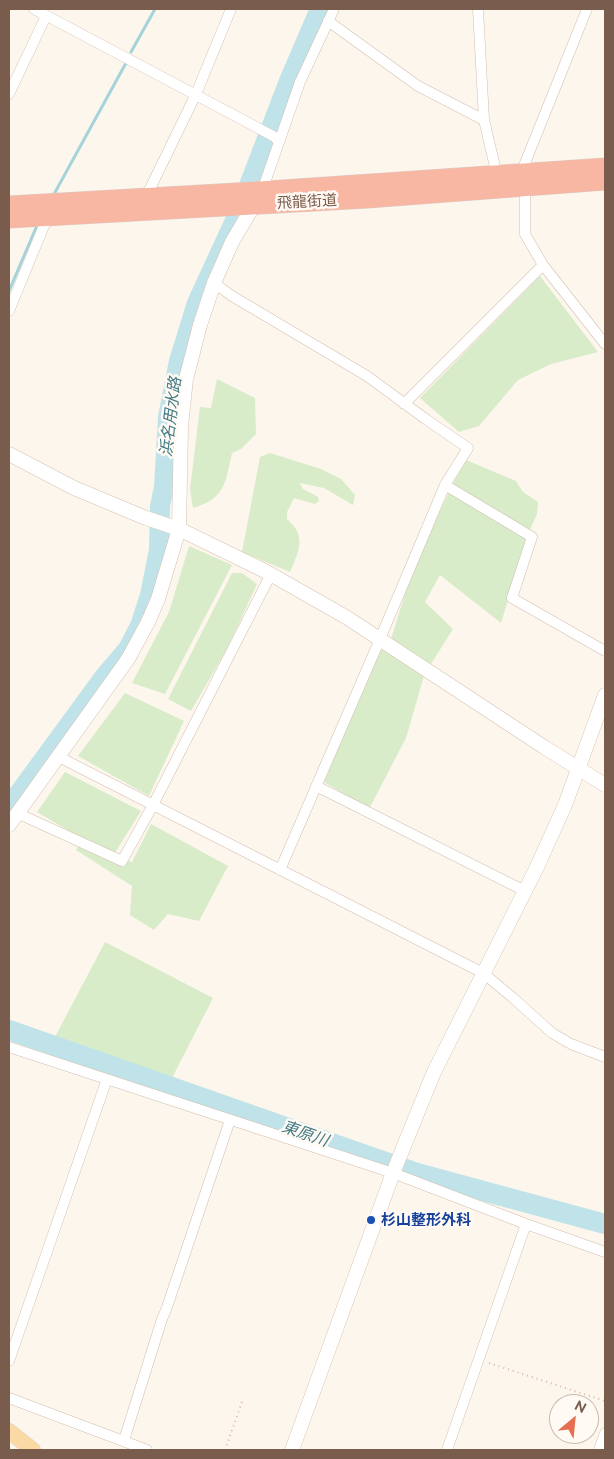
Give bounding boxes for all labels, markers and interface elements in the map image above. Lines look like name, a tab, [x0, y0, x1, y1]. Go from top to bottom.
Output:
street label: 飛龍街道	[277, 191, 337, 213]
water label: 浜名用水路	[157, 376, 185, 458]
water label: 東原川	[279, 1117, 331, 1151]
place label: 杉山整形外科	[381, 1211, 471, 1229]
marker: 杉山整形外科	[365, 1214, 377, 1226]
north arrow	[549, 1394, 599, 1444]
text: N	[572, 1397, 589, 1416]

